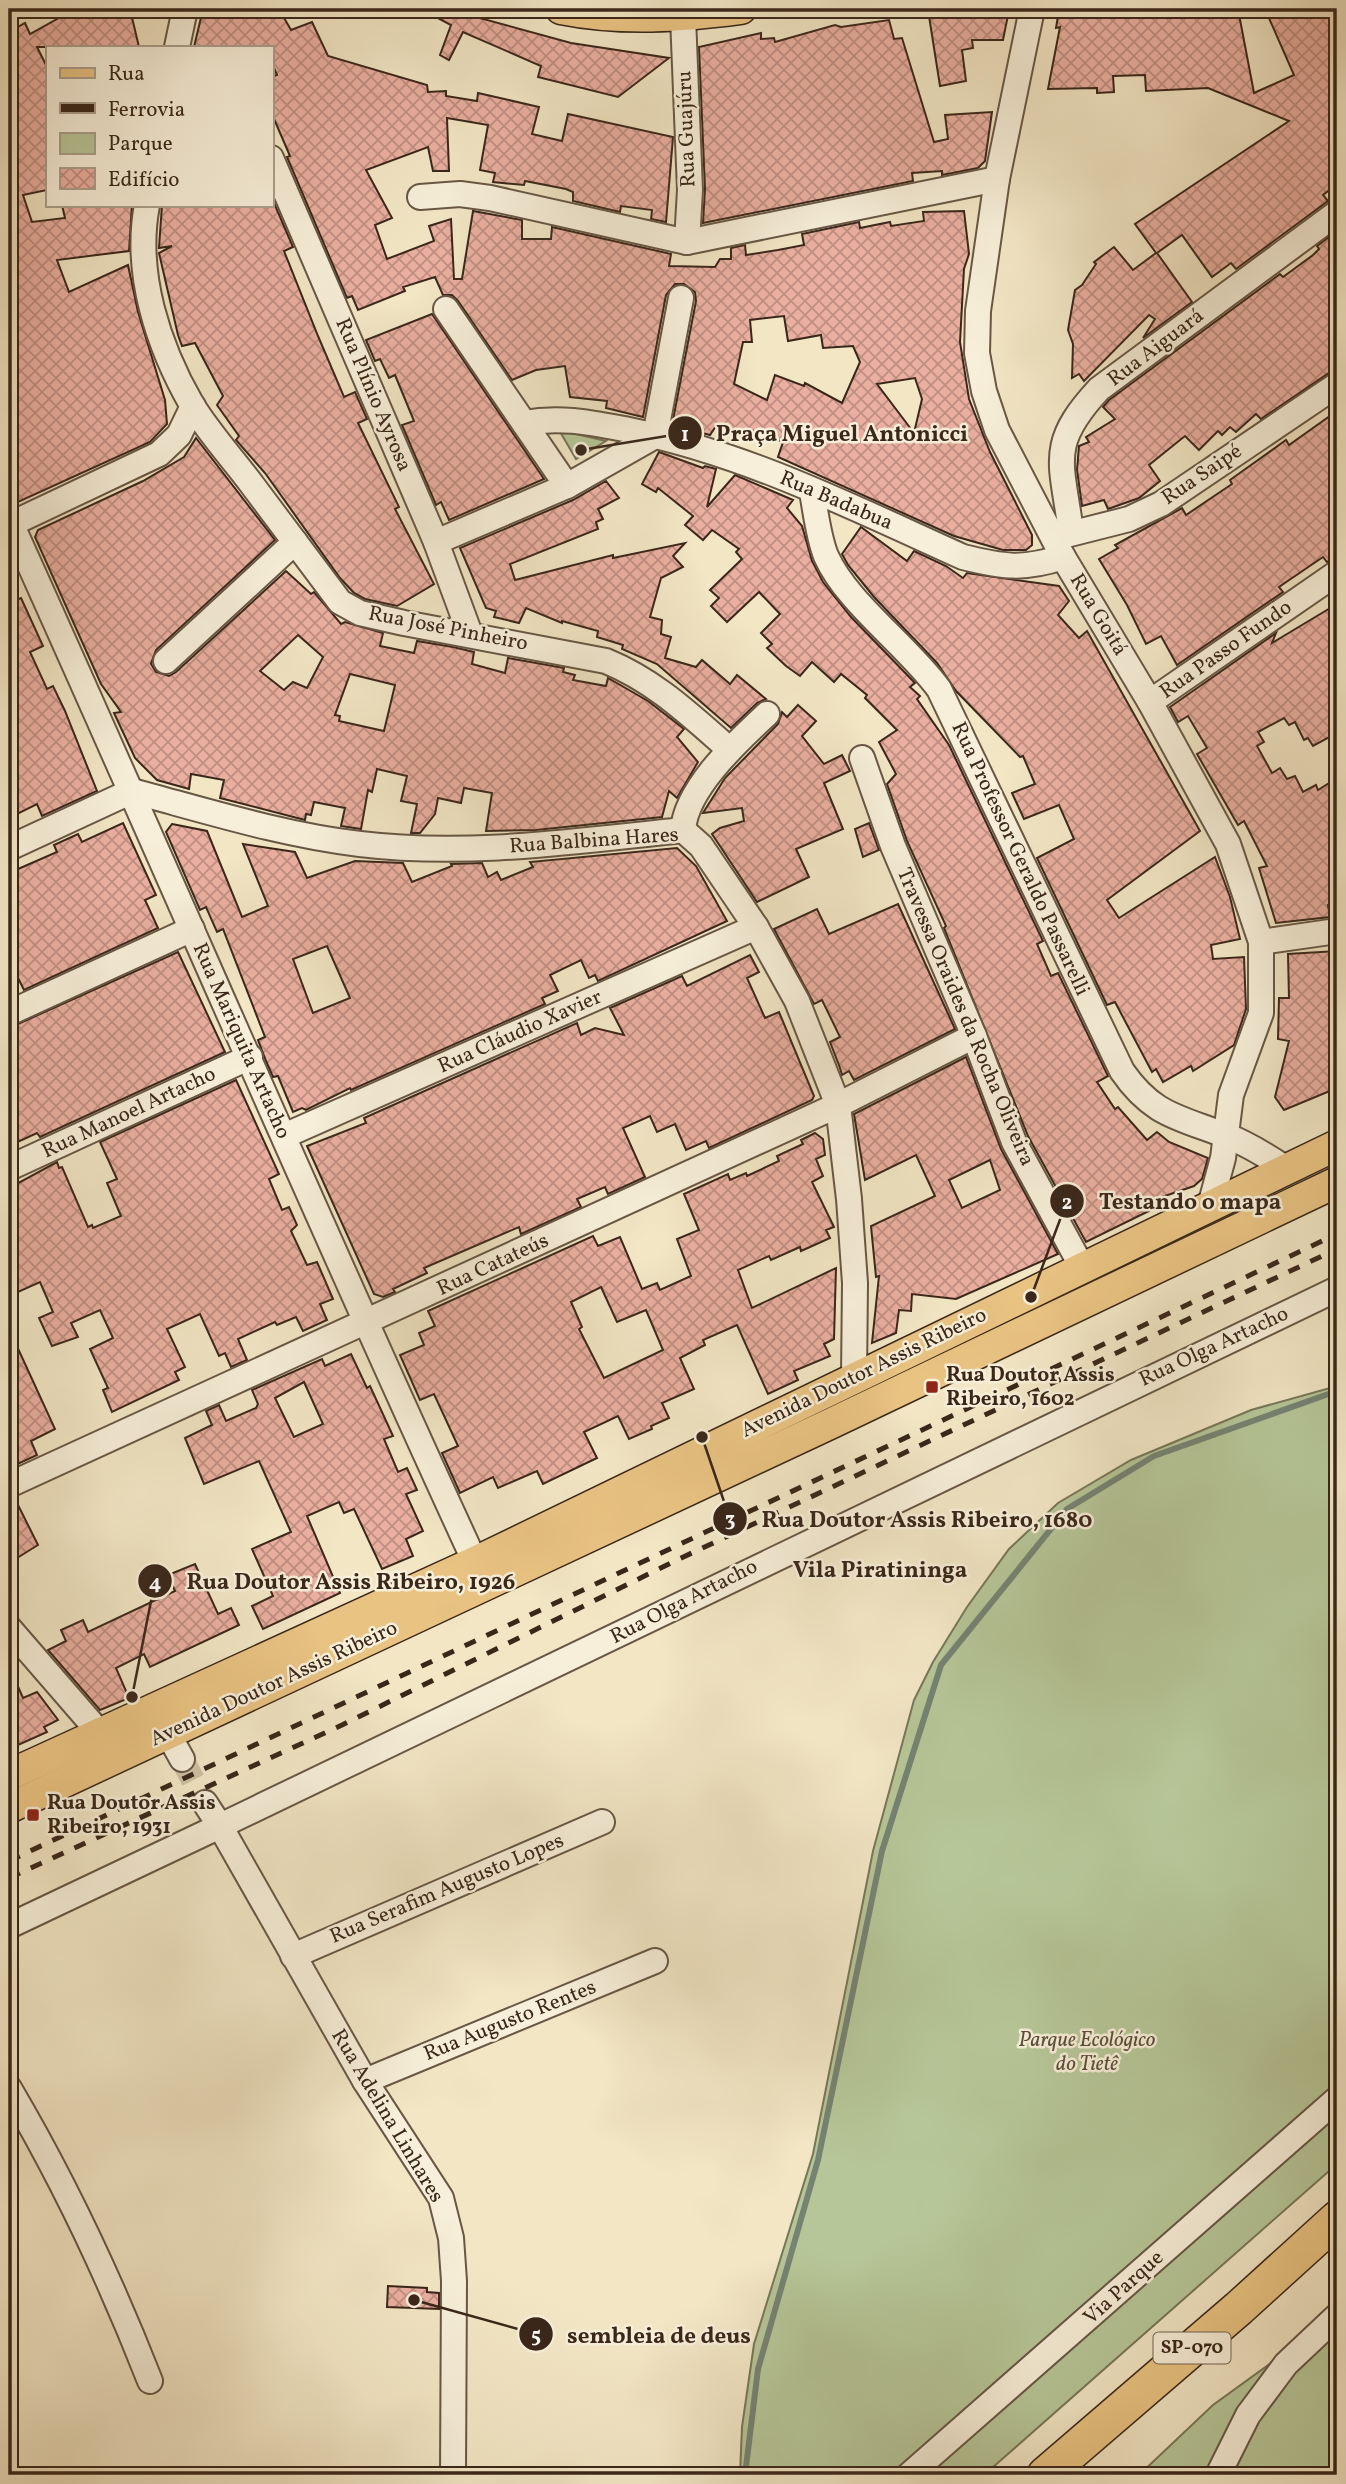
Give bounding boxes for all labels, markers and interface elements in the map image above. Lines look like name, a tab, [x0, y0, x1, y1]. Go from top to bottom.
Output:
legend	[46, 46, 273, 206]
text: Rua	[108, 60, 145, 89]
street label: Rua Guajúru	[670, 70, 704, 188]
text: Ferrovia	[108, 96, 185, 125]
text: Parque	[108, 130, 173, 159]
text: Edifício	[108, 166, 180, 195]
street label: Rua Aiguará	[1102, 302, 1210, 394]
street label: Rua Plínio Ayrosa	[328, 314, 418, 476]
callout: Praça Miguel Antonicci	[667, 411, 983, 455]
text: Praça Miguel Antonicci	[716, 419, 968, 451]
text: 1	[681, 421, 689, 450]
street label: Rua Saipé	[1156, 437, 1248, 513]
street label: Rua Badabua	[775, 464, 897, 538]
street label: Rua Goitá	[1062, 568, 1134, 662]
street label: Rua Passo Fundo	[1154, 594, 1298, 706]
street label: Rua José Pinheiro	[366, 599, 530, 659]
street label: Rua Professor Geraldo Passarelli	[944, 717, 1096, 1001]
street label: Rua Balbina Hares	[508, 821, 680, 861]
street label: Travessa Oraides da Rocha Oliveira	[889, 863, 1041, 1171]
street label: Rua Mariquita Artacho	[185, 938, 297, 1144]
street label: Rua Cláudio Xavier	[433, 983, 607, 1081]
street label: Rua Manoel Artacho	[37, 1060, 221, 1166]
callout: Testando o mapa	[1050, 1179, 1295, 1223]
text: Testando o mapa	[1099, 1187, 1281, 1219]
text: 2	[1062, 1189, 1072, 1218]
street label: Rua Catateús	[432, 1226, 554, 1304]
street label: Rua Olga Artacho	[1135, 1300, 1293, 1394]
street label: Avenida Doutor Assis Ribeiro	[736, 1301, 992, 1445]
place label: Rua Doutor Assis Ribeiro, 1602	[946, 1361, 1115, 1414]
marker: Rua Doutor Assis Ribeiro, 1602	[924, 1379, 940, 1395]
callout: Rua Doutor Assis Ribeiro, 1680	[713, 1497, 1106, 1541]
text: Rua Doutor Assis Ribeiro, 1680	[762, 1505, 1092, 1537]
text: 3	[725, 1506, 735, 1535]
street label: Rua Olga Artacho	[605, 1552, 763, 1652]
district label: Vila Piratininga	[793, 1555, 967, 1587]
callout: Rua Doutor Assis Ribeiro, 1926	[138, 1559, 529, 1603]
text: Rua Doutor Assis Ribeiro, 1926	[187, 1567, 515, 1599]
text: 4	[149, 1569, 162, 1598]
street label: Avenida Doutor Assis Ribeiro	[145, 1614, 403, 1754]
place label: Rua Doutor Assis Ribeiro, 1931	[47, 1789, 216, 1842]
marker: Rua Doutor Assis Ribeiro, 1931	[25, 1807, 41, 1823]
street label: Rua Serafim Augusto Lopes	[325, 1826, 569, 1952]
street label: Rua Augusto Rentes	[419, 1973, 601, 2069]
street label: Rua Adelina Linhares	[324, 2024, 450, 2208]
park label: Parque Ecológico do Tietê	[1019, 2026, 1156, 2079]
street label: Via Parque	[1077, 2244, 1171, 2332]
callout: sembleia de deus	[518, 2312, 765, 2356]
text: sembleia de deus	[567, 2321, 751, 2353]
text: 5	[531, 2322, 541, 2351]
road number: SP-070	[1154, 2332, 1230, 2364]

